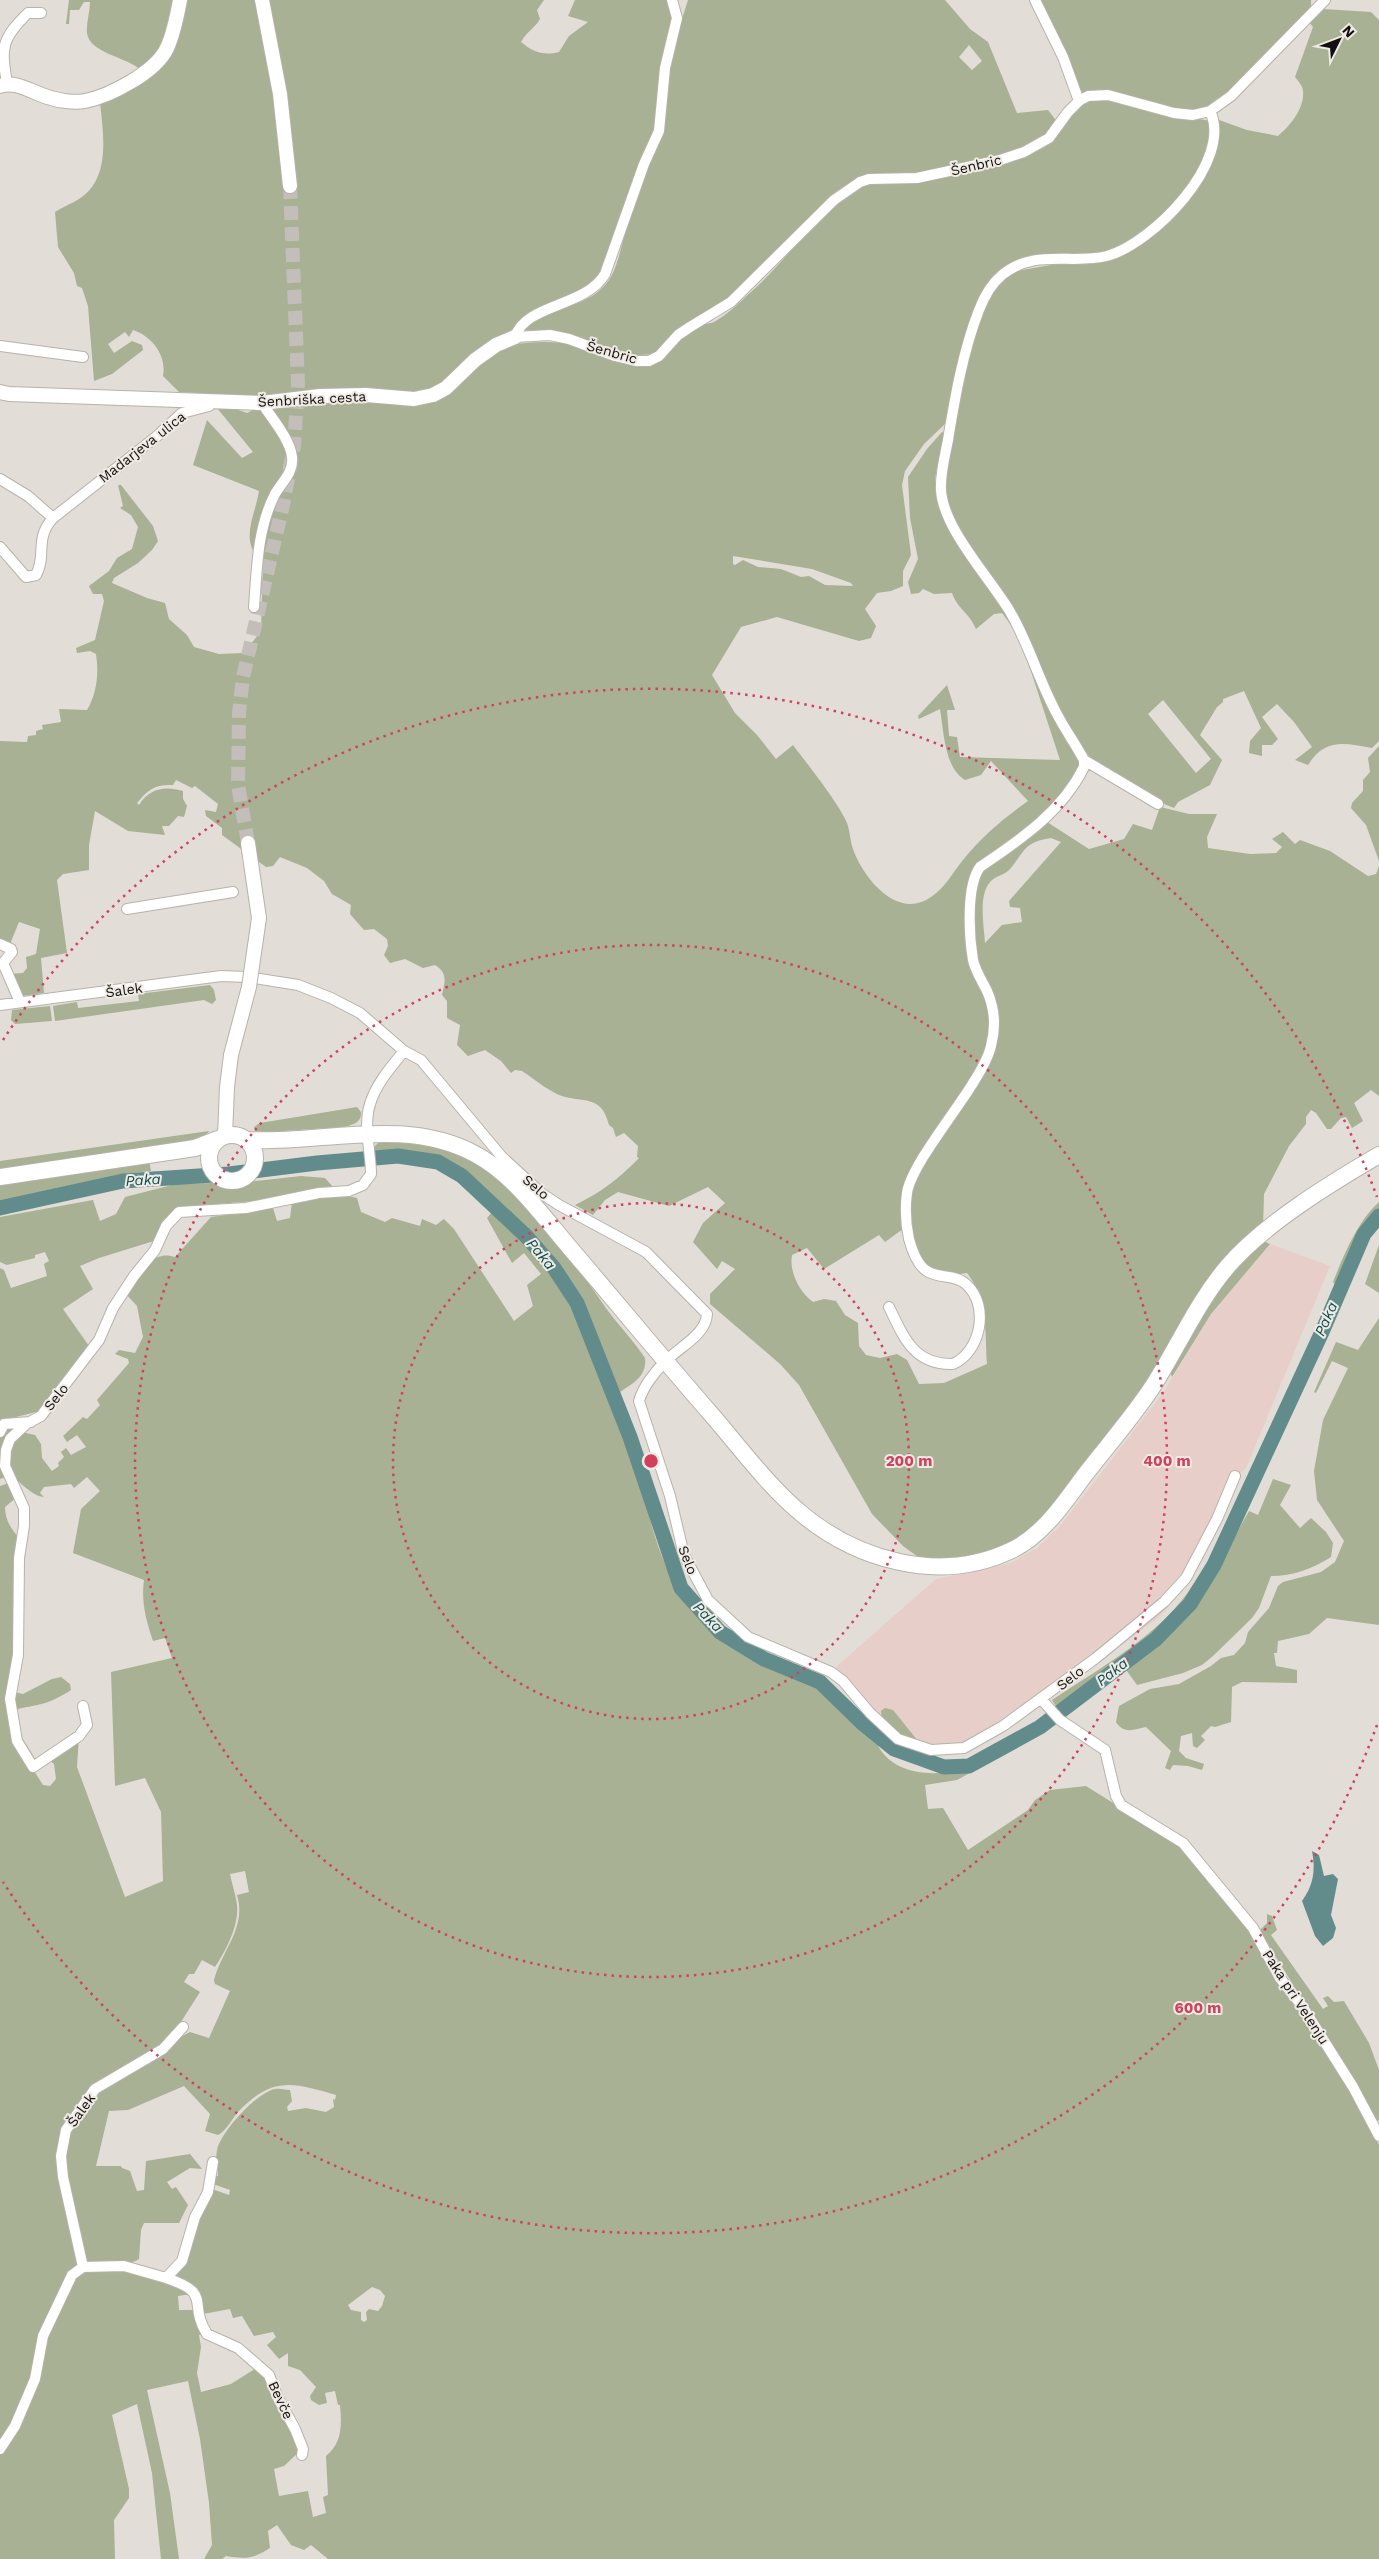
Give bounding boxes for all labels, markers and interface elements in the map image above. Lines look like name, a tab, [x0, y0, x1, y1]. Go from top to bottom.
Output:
north arrow	[1314, 15, 1364, 65]
text: N	[1339, 22, 1358, 41]
street label: Šenbric	[949, 151, 1003, 179]
street label: Šenbric	[585, 337, 639, 367]
street label: Šenbriška cesta	[257, 388, 367, 410]
street label: Madarjeva ulica	[95, 408, 189, 486]
street label: Šalek	[105, 979, 144, 1001]
water label: Paka	[125, 1170, 161, 1190]
street label: Selo	[519, 1171, 553, 1203]
water label: Paka	[523, 1235, 559, 1273]
water label: Paka	[1311, 1299, 1341, 1339]
street label: Selo	[41, 1380, 71, 1414]
centre of rings	[642, 1452, 660, 1470]
text: 200 m	[886, 1452, 932, 1470]
text: 400 m	[1143, 1452, 1191, 1470]
street label: Selo	[675, 1543, 701, 1577]
water label: Paka	[689, 1598, 727, 1636]
water label: Paka	[1093, 1654, 1131, 1690]
street label: Selo	[1053, 1663, 1087, 1693]
street label: Paka pri Velenju	[1260, 1947, 1332, 2047]
text: 600 m	[1175, 1999, 1221, 2017]
street label: Šalek	[64, 2090, 98, 2130]
street label: Bevče	[265, 2378, 297, 2422]

